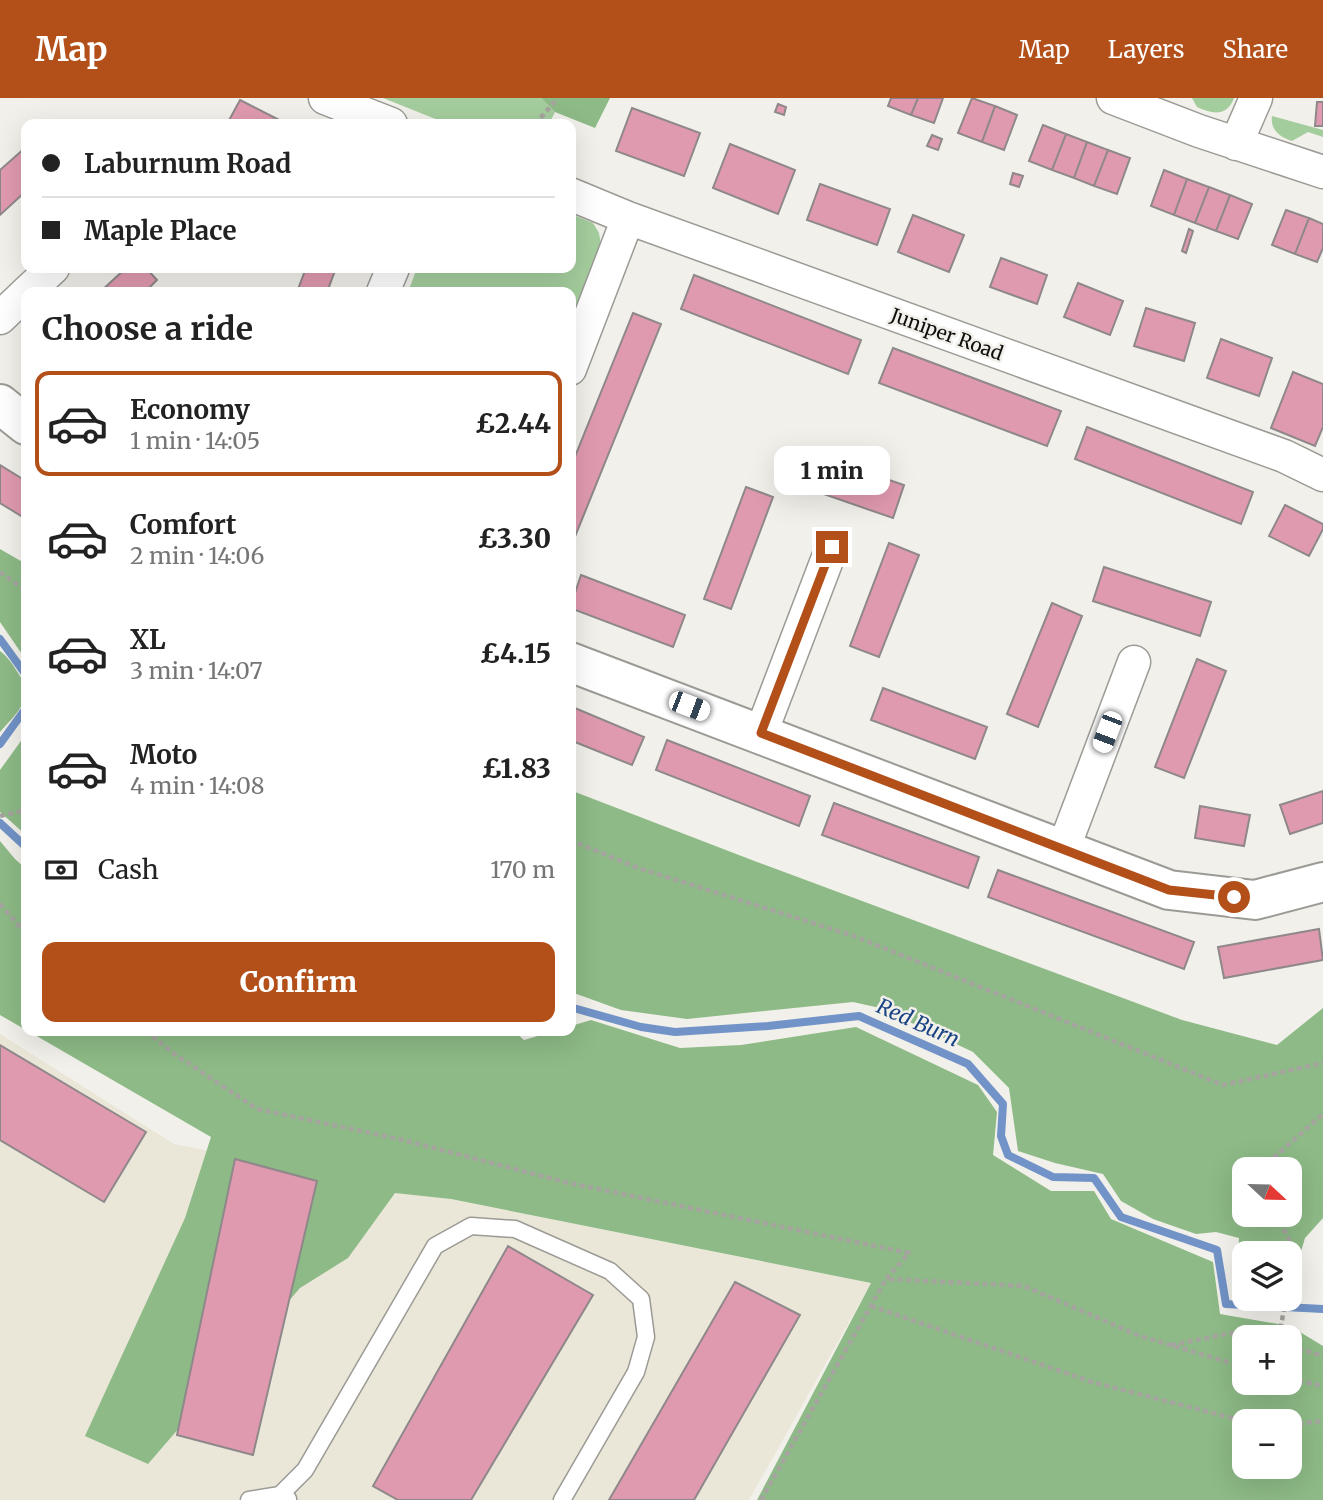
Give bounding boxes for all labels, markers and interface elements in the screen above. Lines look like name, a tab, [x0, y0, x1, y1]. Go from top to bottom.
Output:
text: Map	[35, 29, 108, 70]
text: Map	[1019, 34, 1070, 65]
text: Layers	[1108, 34, 1184, 65]
text: Share	[1222, 34, 1288, 65]
text: Laburnum Road	[84, 147, 291, 180]
text: Maple Place	[84, 214, 237, 247]
street label: Juniper Road	[887, 302, 1007, 365]
text: Choose a ride	[42, 309, 253, 349]
icon: car	[46, 392, 109, 455]
text: Economy	[130, 393, 250, 426]
text: £2.44	[475, 407, 551, 440]
text: 1 min · 14:05	[130, 426, 260, 455]
callout: 1 min	[774, 446, 890, 494]
text: 1 min	[800, 456, 864, 485]
icon: car	[46, 507, 109, 570]
text: Comfort	[130, 508, 236, 541]
text: £3.30	[478, 522, 551, 555]
route end	[816, 531, 848, 563]
text: 2 min · 14:06	[130, 541, 264, 570]
icon: car	[46, 622, 109, 685]
text: XL	[130, 623, 166, 656]
text: £4.15	[480, 637, 551, 670]
text: 3 min · 14:07	[130, 656, 263, 685]
car	[666, 689, 713, 723]
car	[1090, 709, 1125, 755]
icon: car	[46, 737, 109, 800]
text: Moto	[130, 738, 197, 771]
text: £1.83	[482, 752, 551, 785]
text: 4 min · 14:08	[130, 771, 265, 800]
icon: cash	[42, 851, 80, 889]
text: Cash	[98, 853, 159, 886]
text: 170 m	[490, 855, 555, 884]
route start	[1218, 881, 1250, 913]
button: Confirm	[42, 942, 555, 1022]
water label: Red Burn	[873, 992, 964, 1053]
north arrow	[1232, 1157, 1302, 1227]
map controls	[1232, 1157, 1302, 1479]
button: layers	[1232, 1241, 1302, 1311]
button: +	[1232, 1325, 1302, 1395]
button: −	[1232, 1409, 1302, 1479]

